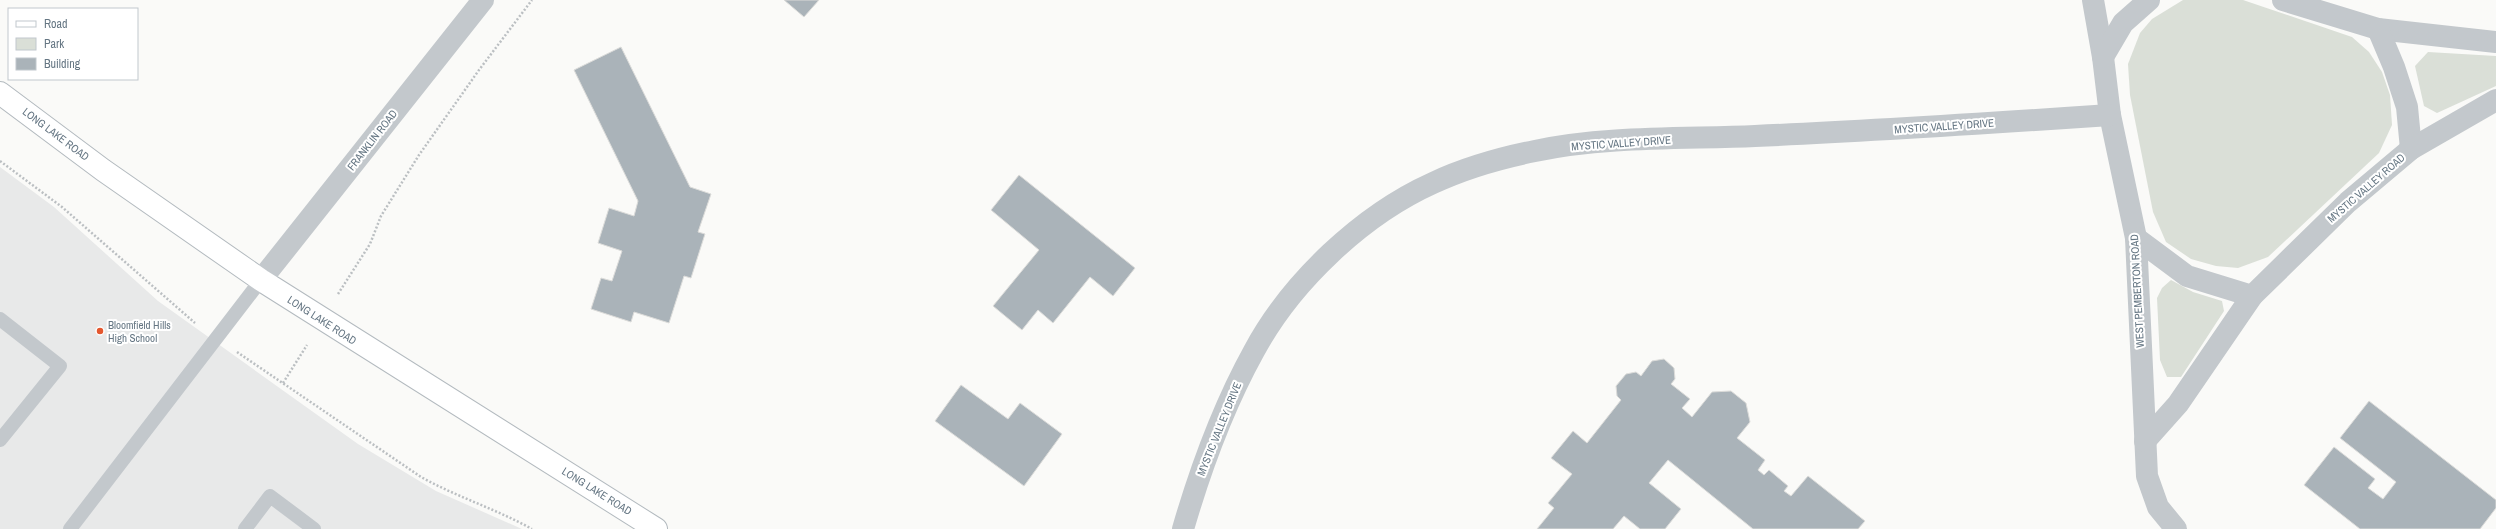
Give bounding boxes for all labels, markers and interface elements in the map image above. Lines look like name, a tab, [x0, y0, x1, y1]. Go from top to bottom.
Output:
legend	[8, 8, 138, 80]
text: Road	[44, 16, 68, 32]
text: Park	[44, 36, 64, 52]
text: Building	[44, 56, 81, 72]
street label: LONG LAKE ROAD	[20, 104, 92, 164]
street label: FRANKLIN ROAD	[344, 107, 400, 173]
street label: MYSTIC VALLEY DRIVE	[1894, 116, 1994, 136]
street label: MYSTIC VALLEY DRIVE	[1571, 133, 1671, 153]
street label: MYSTIC VALLEY ROAD	[2324, 150, 2408, 226]
street label: WEST PEMBERTON ROAD	[2127, 234, 2147, 348]
street label: LONG LAKE ROAD	[285, 292, 359, 348]
place label: Bloomfield Hills High School	[108, 318, 171, 345]
marker: Bloomfield Hills High School	[95, 326, 105, 336]
street label: MYSTIC VALLEY DRIVE	[1194, 380, 1244, 478]
street label: LONG LAKE ROAD	[559, 464, 635, 518]

